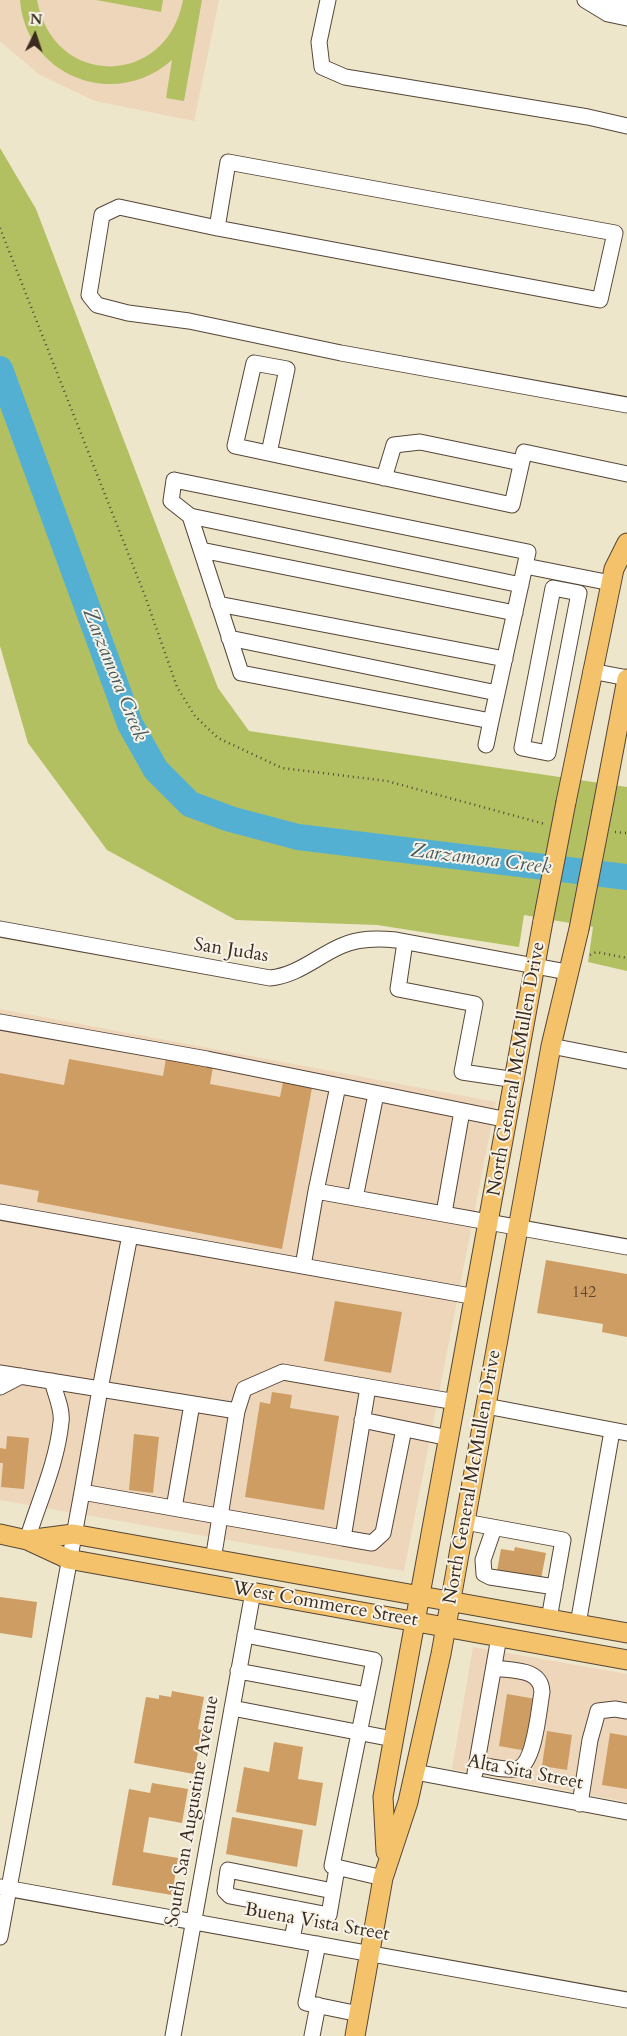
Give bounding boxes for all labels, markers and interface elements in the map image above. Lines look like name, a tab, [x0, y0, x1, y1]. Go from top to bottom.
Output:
north arrow	[10, 10, 60, 60]
text: N	[29, 10, 43, 29]
water label: Zarzamora Creek	[76, 605, 152, 745]
water label: Zarzamora Creek	[409, 839, 553, 881]
street label: San Judas	[192, 934, 270, 968]
street label: North General McMullen Drive	[483, 940, 551, 1198]
house number: 142	[572, 1283, 596, 1303]
street label: North General McMullen Drive	[439, 1348, 507, 1606]
street label: West Commerce Street	[231, 1577, 419, 1633]
street label: South San Augustine Avenue	[161, 1694, 225, 1928]
street label: Alta Sita Street	[465, 1751, 585, 1795]
street label: Buena Vista Street	[243, 1899, 391, 1947]

